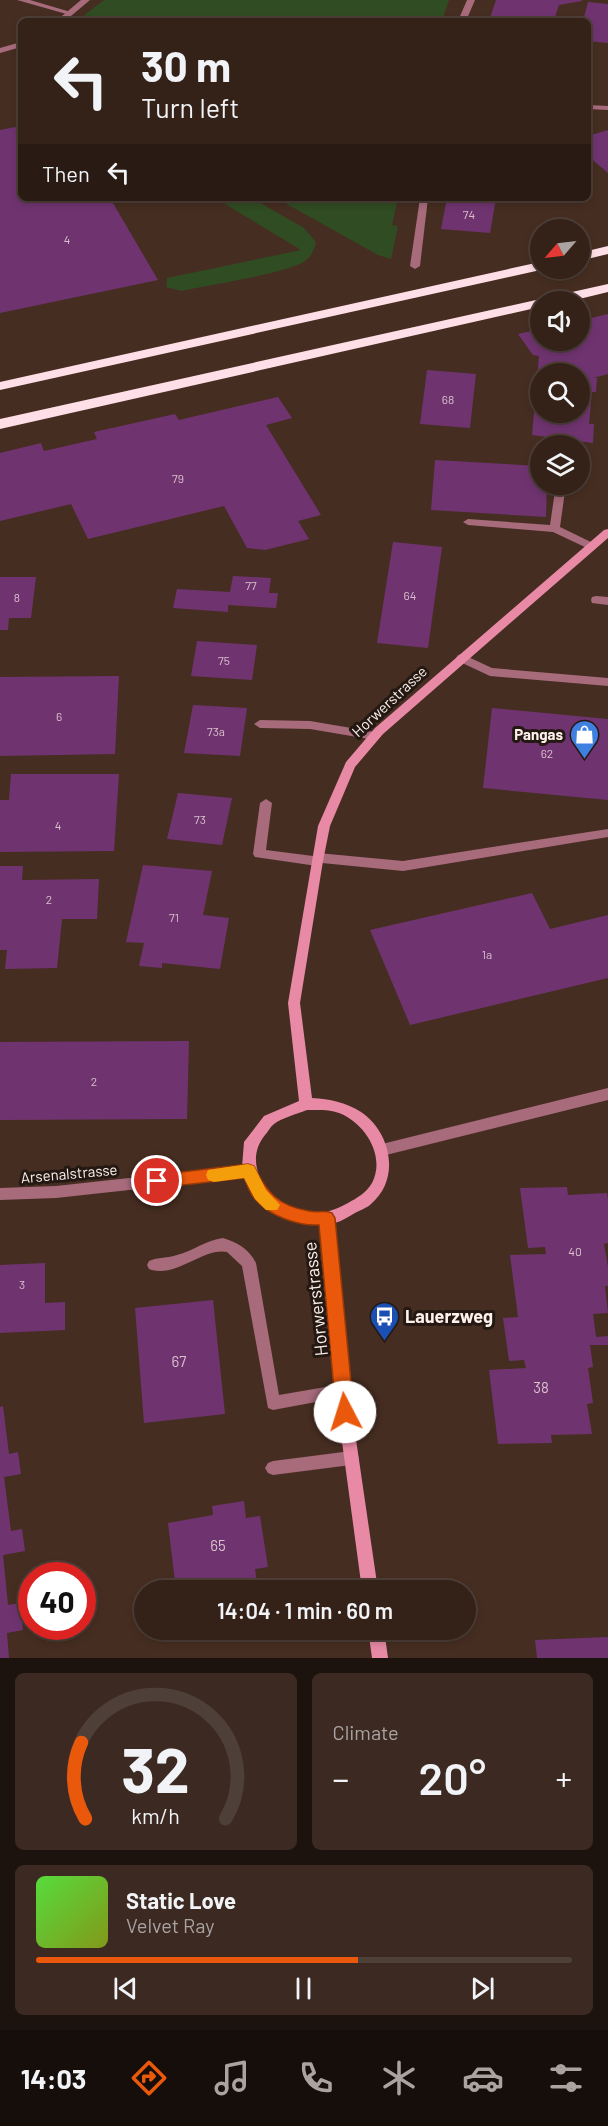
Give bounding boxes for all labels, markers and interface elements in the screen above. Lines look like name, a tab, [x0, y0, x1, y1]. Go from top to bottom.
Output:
text: 30 m	[141, 40, 231, 90]
icon: left	[42, 42, 120, 120]
text: Turn left	[141, 91, 239, 123]
icon: left	[102, 156, 135, 189]
text: Then	[42, 160, 90, 186]
house number: 74	[463, 207, 475, 221]
north arrow	[530, 219, 590, 279]
map controls	[530, 219, 590, 495]
house number: 4	[64, 232, 70, 246]
button: sound	[530, 291, 590, 351]
button: search	[530, 363, 590, 423]
house number: 68	[442, 392, 454, 406]
button: layers	[530, 435, 590, 495]
house number: 79	[172, 471, 184, 485]
house number: 77	[245, 578, 257, 592]
house number: 64	[404, 588, 416, 602]
house number: 8	[14, 590, 20, 604]
house number: 75	[218, 653, 230, 667]
street label: Horwerstrasse	[348, 662, 430, 740]
house number: 6	[56, 709, 62, 723]
shop icon: Pangas	[568, 718, 600, 760]
house number: 73a	[207, 724, 225, 738]
place label: Pangas	[514, 725, 563, 743]
house number: 62	[541, 746, 553, 760]
house number: 73	[194, 812, 206, 826]
house number: 4	[55, 818, 61, 832]
house number: 2	[46, 892, 52, 906]
house number: 71	[169, 910, 179, 924]
house number: 1a	[482, 947, 492, 961]
house number: 2	[91, 1074, 97, 1088]
pin	[131, 1155, 182, 1206]
street label: Arsenalstrasse	[20, 1160, 118, 1186]
icon: arrive	[140, 1164, 173, 1197]
street label: Horwerstrasse	[298, 1241, 332, 1357]
house number: 40	[568, 1244, 582, 1258]
house number: 3	[19, 1277, 25, 1291]
bus stop icon: Lauerzweg	[368, 1300, 400, 1342]
place label: Lauerzweg	[405, 1305, 493, 1327]
house number: 67	[172, 1352, 186, 1370]
house number: 38	[533, 1378, 549, 1396]
position arrow	[313, 1380, 377, 1444]
house number: 65	[210, 1536, 226, 1554]
speed limit sign: 40	[18, 1562, 96, 1640]
text: 14:04 · 1 min · 60 m	[217, 1597, 393, 1623]
text: Climate	[333, 1720, 399, 1744]
text: 32	[121, 1731, 190, 1805]
text: 20°	[419, 1750, 486, 1804]
text: −	[333, 1758, 349, 1798]
text: +	[556, 1758, 572, 1798]
text: km/h	[131, 1803, 180, 1828]
text: Static Love	[126, 1887, 236, 1913]
text: Velvet Ray	[126, 1913, 215, 1937]
icon: previous	[109, 1972, 142, 2005]
icon: pause	[287, 1972, 320, 2005]
icon: next	[466, 1972, 499, 2005]
icon: directions	[128, 2057, 170, 2099]
icon: music	[211, 2057, 253, 2099]
icon: phone	[295, 2057, 337, 2099]
icon: climate	[378, 2057, 420, 2099]
icon: car	[462, 2057, 504, 2099]
icon: filters	[545, 2057, 587, 2099]
text: 14:03	[21, 2062, 86, 2094]

